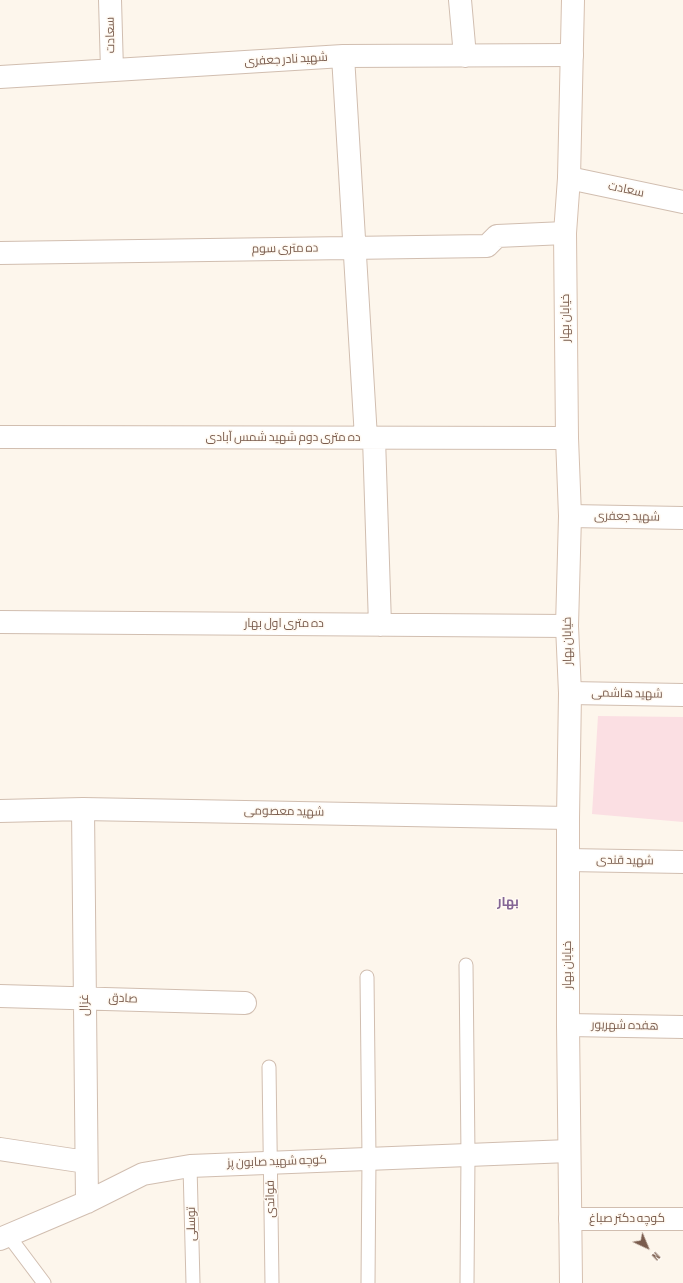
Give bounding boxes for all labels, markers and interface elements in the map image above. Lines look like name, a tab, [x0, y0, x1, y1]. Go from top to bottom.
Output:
street label: سعادت	[103, 17, 119, 53]
street label: شهید نادر جعفری	[244, 51, 328, 69]
street label: سعادت	[607, 179, 645, 201]
street label: ده متری سوم	[252, 241, 318, 257]
street label: خیابان بهار	[559, 294, 573, 342]
street label: ده متری دوم شهید شمس آبادی	[205, 431, 361, 445]
street label: شهید جعفری	[594, 509, 660, 525]
street label: ده متری اول بهار	[244, 617, 324, 631]
street label: خیابان بهار	[560, 617, 576, 665]
street label: شهید هاشمی	[591, 686, 663, 702]
street label: شهید معصومی	[244, 804, 324, 820]
street label: شهید قندی	[596, 853, 654, 869]
district label: بهار	[497, 895, 519, 911]
street label: خیابان بهار	[561, 941, 575, 989]
street label: صادق	[108, 991, 138, 1007]
street label: غزال	[78, 994, 92, 1016]
street label: هفده شهریور	[591, 1018, 659, 1034]
street label: کوچه شهید صابون پز	[227, 1153, 327, 1171]
street label: فوائدی	[263, 1180, 279, 1218]
street label: توسلی	[185, 1207, 199, 1241]
street label: کوچه دکتر صباغ	[589, 1212, 665, 1226]
north arrow	[627, 1227, 667, 1267]
text: N	[649, 1249, 662, 1263]

